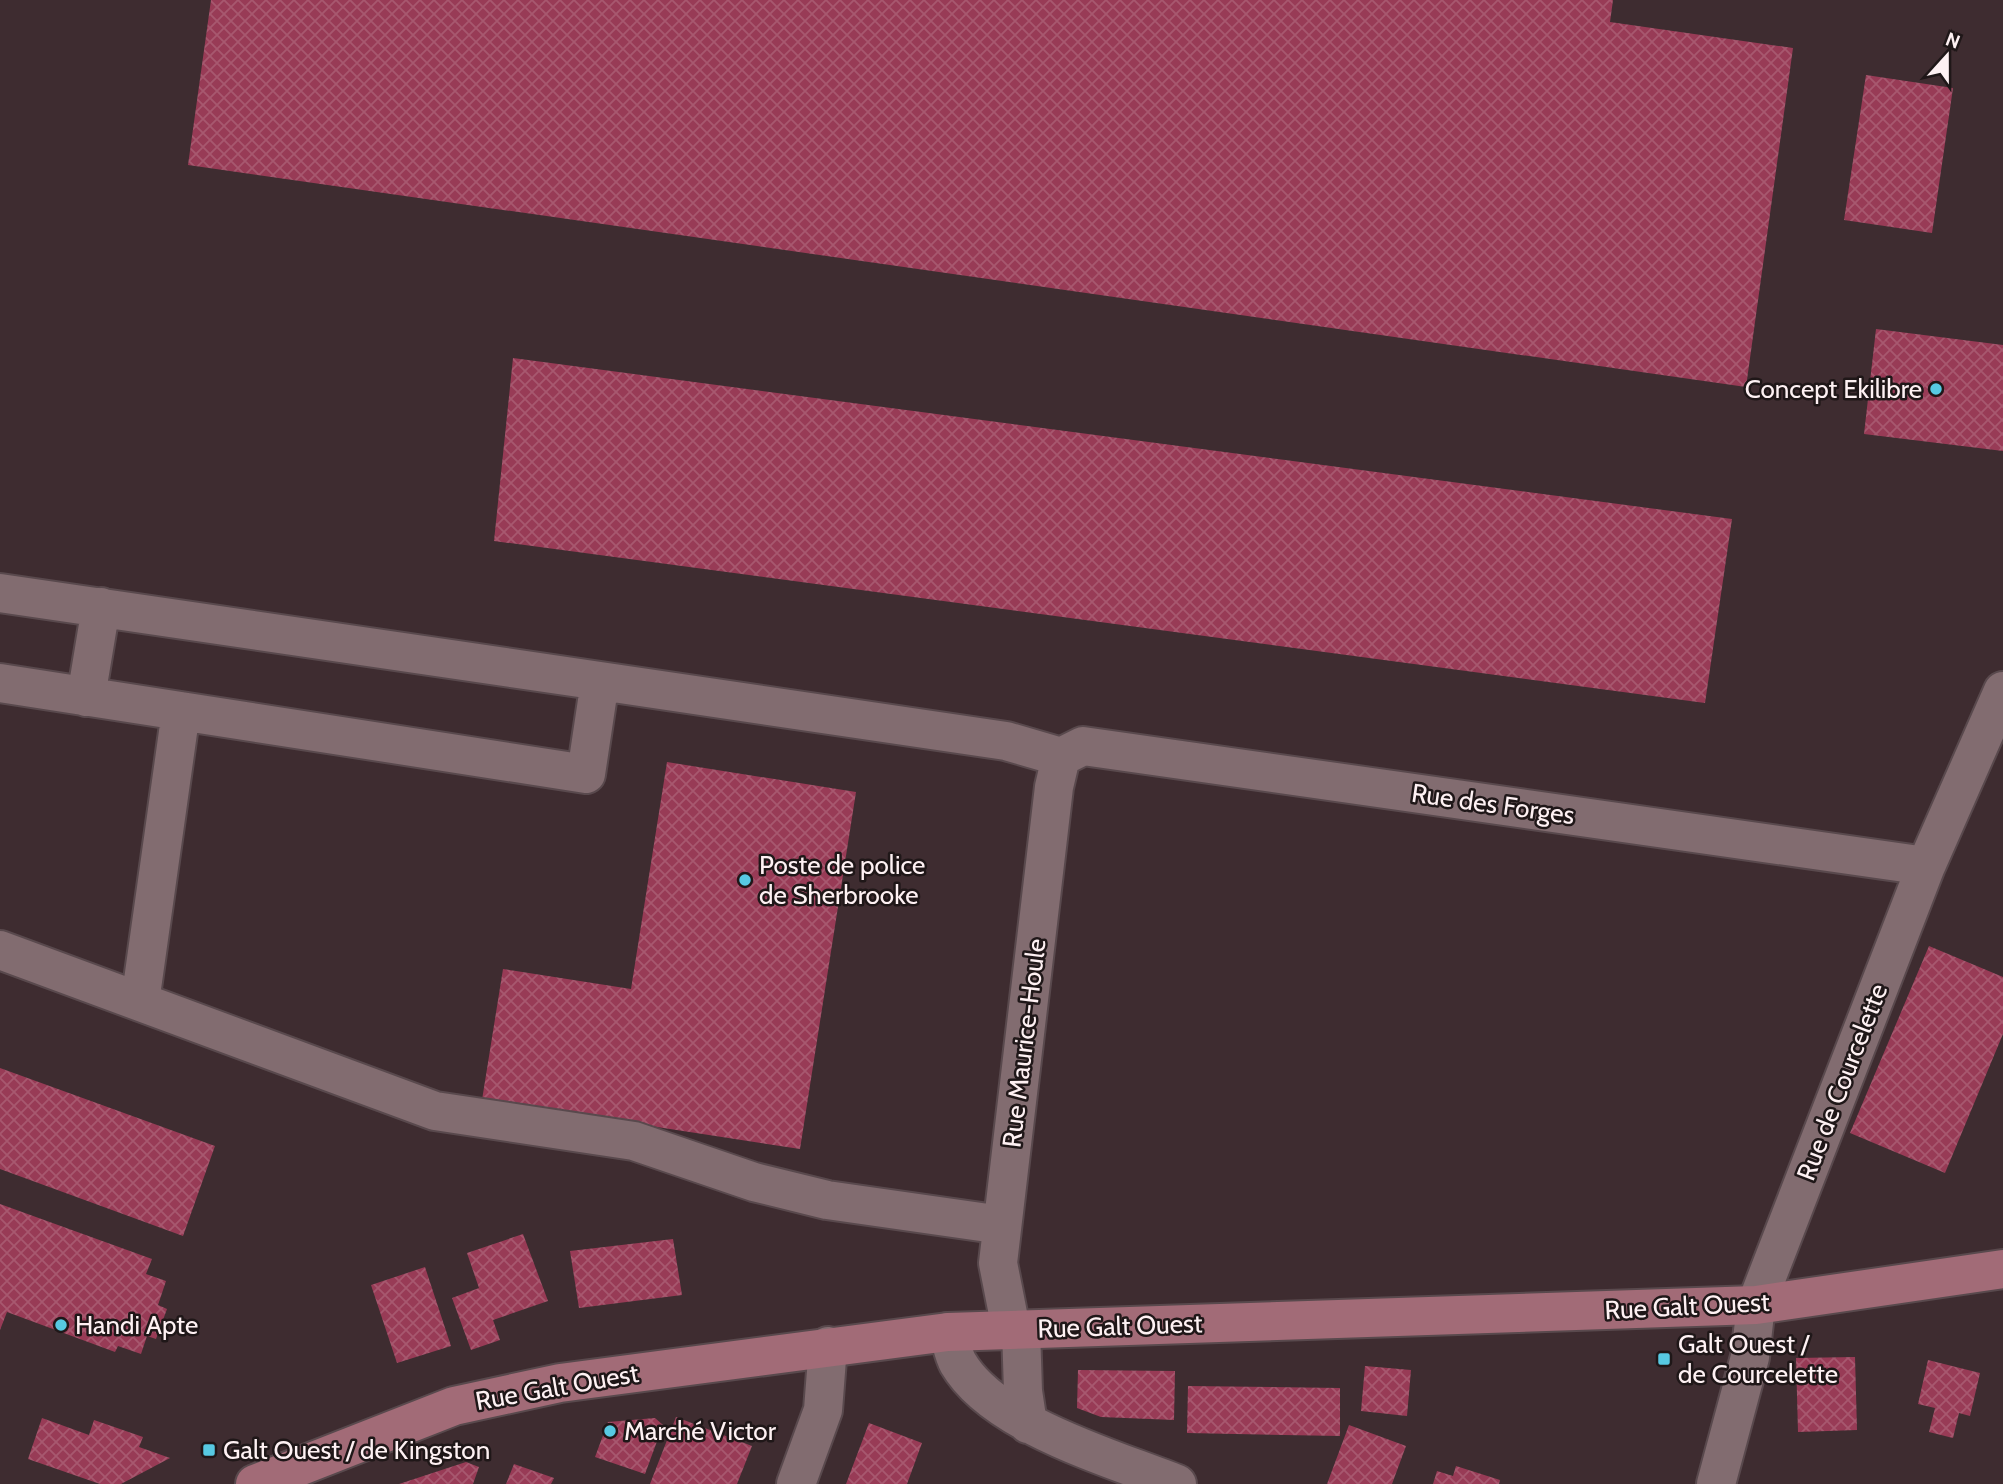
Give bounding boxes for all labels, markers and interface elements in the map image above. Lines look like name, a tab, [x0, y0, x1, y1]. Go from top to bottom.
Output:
north arrow	[1912, 21, 1982, 91]
text: N	[1943, 27, 1963, 54]
place label: Concept Ekilibre	[1745, 373, 1922, 405]
marker: Concept Ekilibre	[1928, 381, 1944, 397]
street label: Rue des Forges	[1409, 777, 1577, 831]
place label: Poste de police de Sherbrooke	[759, 849, 925, 911]
marker: Poste de police de Sherbrooke	[737, 872, 753, 888]
street label: Rue Maurice-Houle	[995, 937, 1053, 1149]
street label: Rue de Courcelette	[1790, 979, 1894, 1185]
street label: Rue Galt Ouest	[1604, 1286, 1770, 1326]
street label: Rue Galt Ouest	[1037, 1307, 1203, 1345]
place label: Handi Apte	[75, 1309, 198, 1341]
marker: Handi Apte	[53, 1317, 69, 1333]
place label: Galt Ouest / de Courcelette	[1678, 1328, 1838, 1390]
marker: Galt Ouest / de Courcelette	[1656, 1351, 1672, 1367]
street label: Rue Galt Ouest	[473, 1357, 641, 1417]
place label: Marché Victor	[624, 1415, 777, 1447]
marker: Marché Victor	[602, 1423, 618, 1439]
place label: Galt Ouest / de Kingston	[223, 1434, 490, 1466]
marker: Galt Ouest / de Kingston	[201, 1442, 217, 1458]

